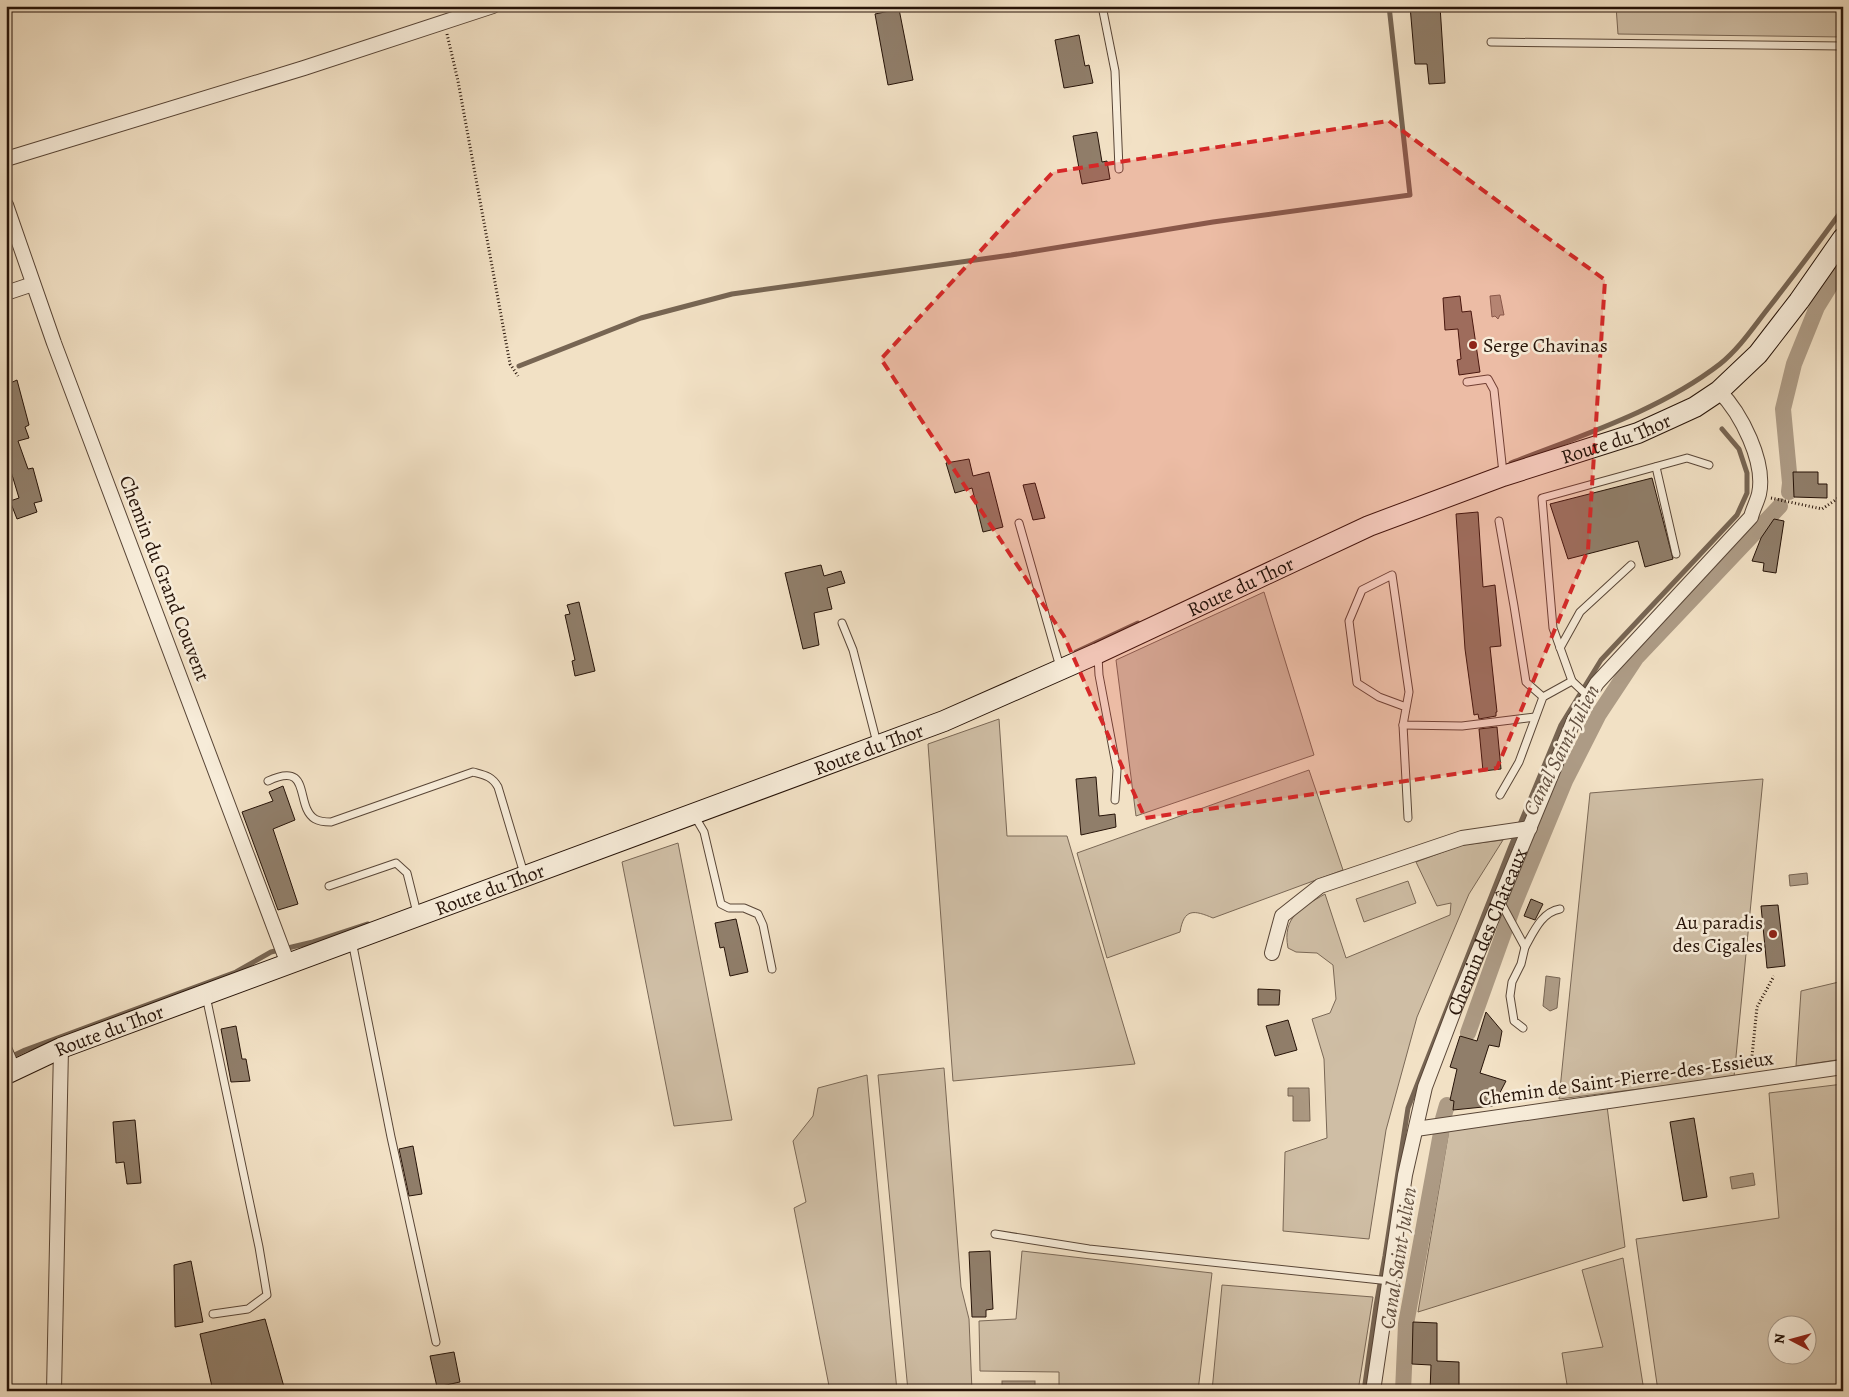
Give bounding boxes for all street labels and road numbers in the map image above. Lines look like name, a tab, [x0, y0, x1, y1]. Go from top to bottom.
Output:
street label: Route du Thor	[1558, 407, 1676, 471]
street label: Chemin du Grand Couvent	[113, 471, 216, 685]
street label: Route du Thor	[1183, 550, 1299, 623]
street label: Route du Thor	[810, 717, 928, 782]
street label: Chemin des Châteaux	[1441, 843, 1534, 1019]
street label: Route du Thor	[431, 857, 549, 922]
street label: Route du Thor	[50, 998, 168, 1063]
street label: Chemin de Saint-Pierre-des-Essieux	[1477, 1044, 1776, 1113]

